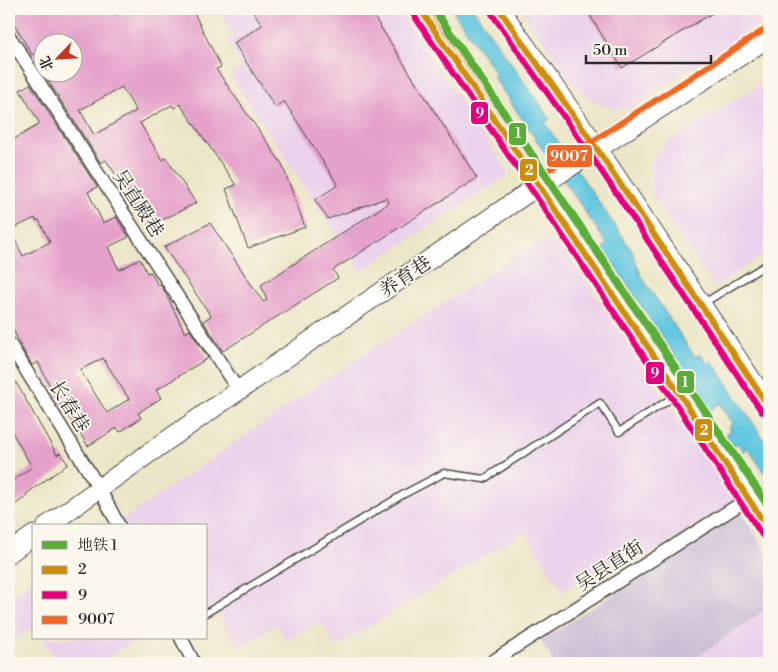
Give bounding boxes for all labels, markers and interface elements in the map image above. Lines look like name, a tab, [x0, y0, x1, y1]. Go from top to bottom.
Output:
north arrow	[32, 32, 82, 82]
scale bar	[586, 32, 710, 64]
text: 50 m	[593, 41, 627, 60]
text: 北	[36, 53, 58, 73]
line badge: 9	[470, 101, 489, 125]
text: 9	[476, 105, 485, 123]
line badge: 1	[508, 122, 527, 146]
text: 1	[515, 125, 522, 143]
line badge: 9007	[546, 144, 593, 168]
text: 9007	[550, 148, 588, 166]
line badge: 2	[519, 158, 538, 182]
text: 2	[525, 162, 534, 180]
street label: 吴直殿巷	[107, 165, 169, 242]
street label: 养育巷	[375, 251, 436, 303]
line badge: 9	[645, 361, 665, 385]
text: 9	[651, 365, 660, 383]
line badge: 1	[676, 370, 695, 394]
text: 1	[682, 374, 689, 392]
street label: 长春巷	[44, 376, 94, 437]
line badge: 2	[694, 418, 713, 442]
text: 2	[700, 422, 709, 440]
legend	[32, 524, 208, 640]
street label: 吴县直街	[571, 535, 648, 597]
text: 地铁 1	[78, 536, 118, 555]
text: 2	[78, 560, 87, 579]
text: 9	[78, 586, 87, 605]
text: 9007	[78, 610, 115, 629]

